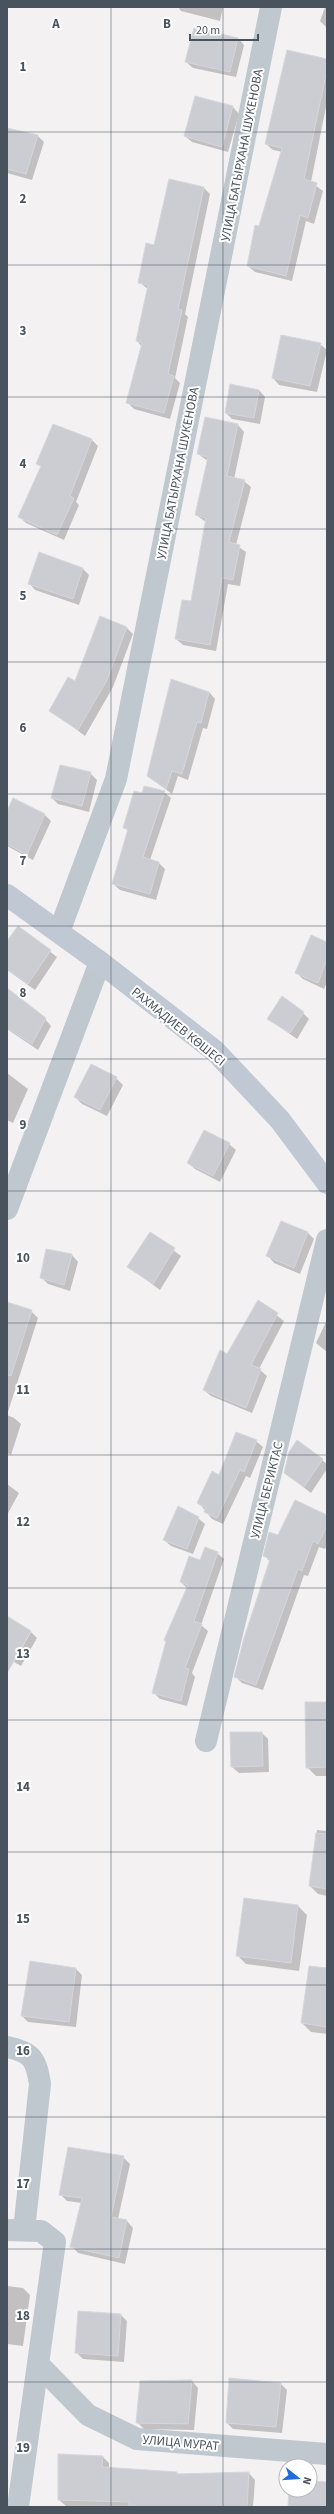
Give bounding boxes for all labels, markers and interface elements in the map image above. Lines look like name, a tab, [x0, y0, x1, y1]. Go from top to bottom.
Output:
text: A	[51, 15, 60, 33]
text: B	[163, 15, 171, 33]
scale bar	[190, 16, 258, 42]
text: 20 m	[196, 22, 220, 39]
text: 1	[20, 58, 27, 76]
street label: УЛИЦА БАТЫРХАНА ШУКЕНОВА	[216, 67, 268, 243]
text: 2	[20, 190, 27, 208]
text: 3	[20, 322, 27, 340]
street label: УЛИЦА БАТЫРХАНА ШУКЕНОВА	[152, 385, 204, 561]
text: 4	[20, 455, 27, 473]
text: 5	[20, 587, 27, 605]
text: 6	[20, 719, 27, 737]
text: 7	[20, 852, 27, 870]
street label: РАХМАДИЕВ КӨШЕСІ	[128, 983, 229, 1070]
text: 8	[20, 984, 27, 1002]
text: 9	[20, 1116, 27, 1134]
text: 10	[16, 1249, 30, 1267]
text: 11	[16, 1381, 30, 1399]
street label: УЛИЦА БЕРИКТАС	[246, 1440, 288, 1541]
text: 12	[16, 1513, 30, 1531]
text: 13	[16, 1645, 30, 1663]
text: 14	[16, 1778, 30, 1796]
text: 15	[16, 1910, 30, 1928]
text: 16	[16, 2042, 30, 2060]
text: 17	[16, 2175, 30, 2193]
text: 18	[16, 2307, 30, 2325]
street label: УЛИЦА МУРАТ	[142, 2431, 220, 2455]
text: 19	[16, 2439, 30, 2457]
north arrow	[278, 2458, 318, 2498]
text: N	[299, 2475, 315, 2486]

